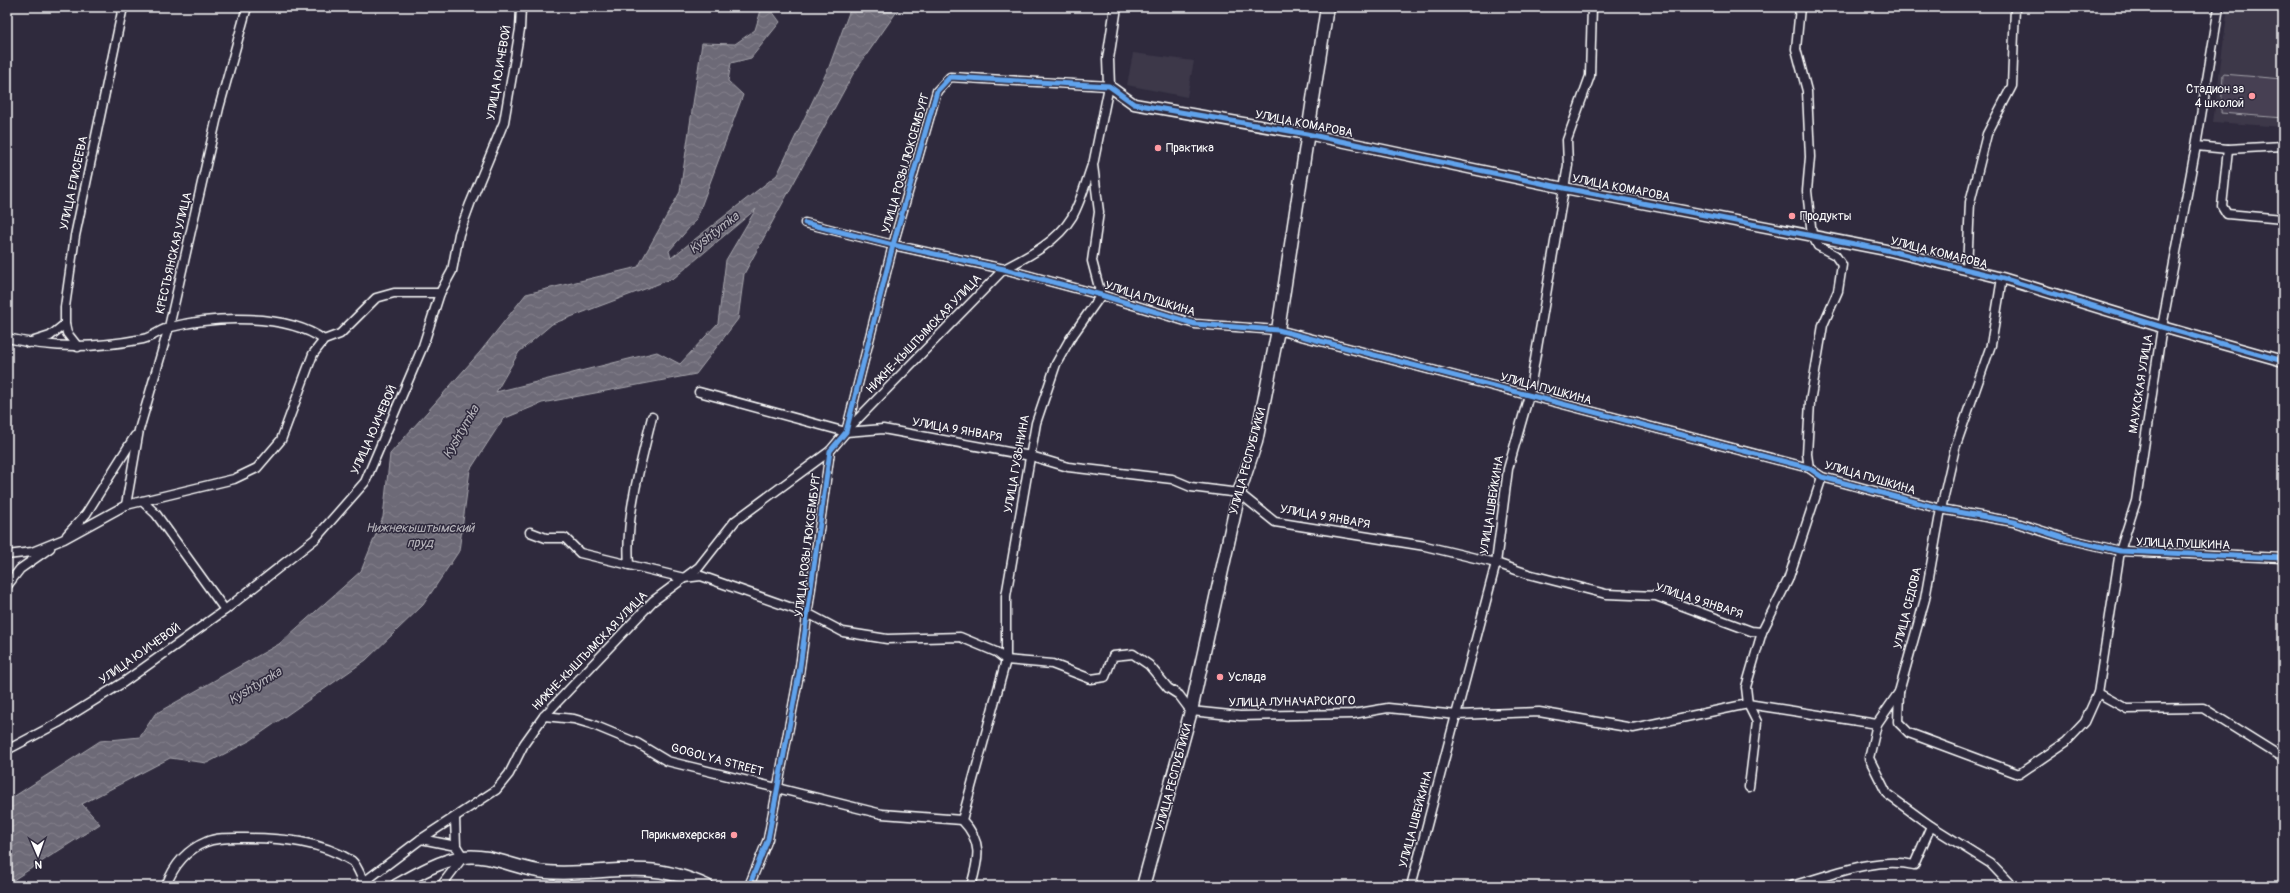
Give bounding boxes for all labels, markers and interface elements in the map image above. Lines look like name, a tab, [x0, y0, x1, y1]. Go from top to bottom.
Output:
street label: УЛИЦА Ю.ИЧЕВОЙ	[483, 25, 515, 121]
place label: Стадион за 4 школой	[2186, 82, 2244, 111]
street label: УЛИЦА РОЗЫ ЛЮКСЕМБУРГ	[879, 91, 933, 235]
marker: Стадион за 4 школой	[2247, 91, 2257, 101]
street label: УЛИЦА КОМАРОВА	[1254, 107, 1355, 141]
street label: УЛИЦА ЕЛИСЕЕВА	[57, 134, 91, 231]
place label: Практика	[1166, 141, 1214, 156]
marker: Практика	[1153, 143, 1163, 153]
street label: УЛИЦА КОМАРОВА	[1571, 171, 1672, 205]
street label: КРЕСТЬЯНСКАЯ УЛИЦА	[153, 190, 195, 315]
water label: Kyshtymka	[686, 208, 743, 257]
place label: Продукты	[1800, 209, 1852, 224]
marker: Продукты	[1787, 211, 1797, 221]
street label: УЛИЦА КОМАРОВА	[1889, 234, 1989, 272]
street label: НИЖНЕ-КЫШТЫМСКАЯ УЛИЦА	[863, 271, 985, 397]
street label: УЛИЦА ПУШКИНА	[1103, 278, 1197, 320]
street label: МАУКСКАЯ УЛИЦА	[2126, 333, 2156, 435]
street label: УЛИЦА ПУШКИНА	[1499, 370, 1594, 408]
street label: УЛИЦА Ю.ИЧЕВОЙ	[348, 383, 400, 477]
water label: Kyshtymka	[439, 402, 483, 462]
street label: УЛИЦА РЕСПУБЛИКИ	[1226, 406, 1270, 516]
street label: УЛИЦА ГУЗЫНИНА	[1001, 414, 1033, 514]
street label: УЛИЦА 9 ЯНВАРЯ	[911, 415, 1003, 445]
street label: УЛИЦА ШВЕЙКИНА	[1477, 454, 1507, 556]
street label: УЛИЦА ПУШКИНА	[1823, 458, 1918, 498]
street label: УЛИЦА РОЗЫ ЛЮКСЕМБУРГ	[792, 472, 824, 618]
street label: УЛИЦА 9 ЯНВАРЯ	[1279, 502, 1371, 532]
water label: Нижнекыштымский пруд	[366, 520, 476, 551]
street label: УЛИЦА ПУШКИНА	[2136, 535, 2231, 553]
street label: УЛИЦА СЕДОВА	[1891, 565, 1925, 650]
street label: УЛИЦА 9 ЯНВАРЯ	[1653, 580, 1745, 622]
street label: НИЖНЕ-КЫШТЫМСКАЯ УЛИЦА	[529, 588, 651, 714]
street label: УЛИЦА Ю.ИЧЕВОЙ	[96, 620, 184, 688]
water label: Kyshtymka	[226, 663, 285, 708]
place label: Услада	[1228, 670, 1266, 685]
marker: Услада	[1215, 672, 1225, 682]
street label: УЛИЦА ЛУНАЧАРСКОГО	[1229, 693, 1356, 711]
street label: УЛИЦА РЕСПУБЛИКИ	[1152, 722, 1196, 832]
street label: GOGOLYA STREET	[669, 740, 765, 780]
street label: УЛИЦА ШВЕЙКИНА	[1396, 769, 1436, 869]
place label: Парикмахерская	[641, 828, 726, 843]
marker: Парикмахерская	[729, 830, 739, 840]
north arrow	[18, 835, 58, 875]
text: N	[34, 858, 42, 871]

